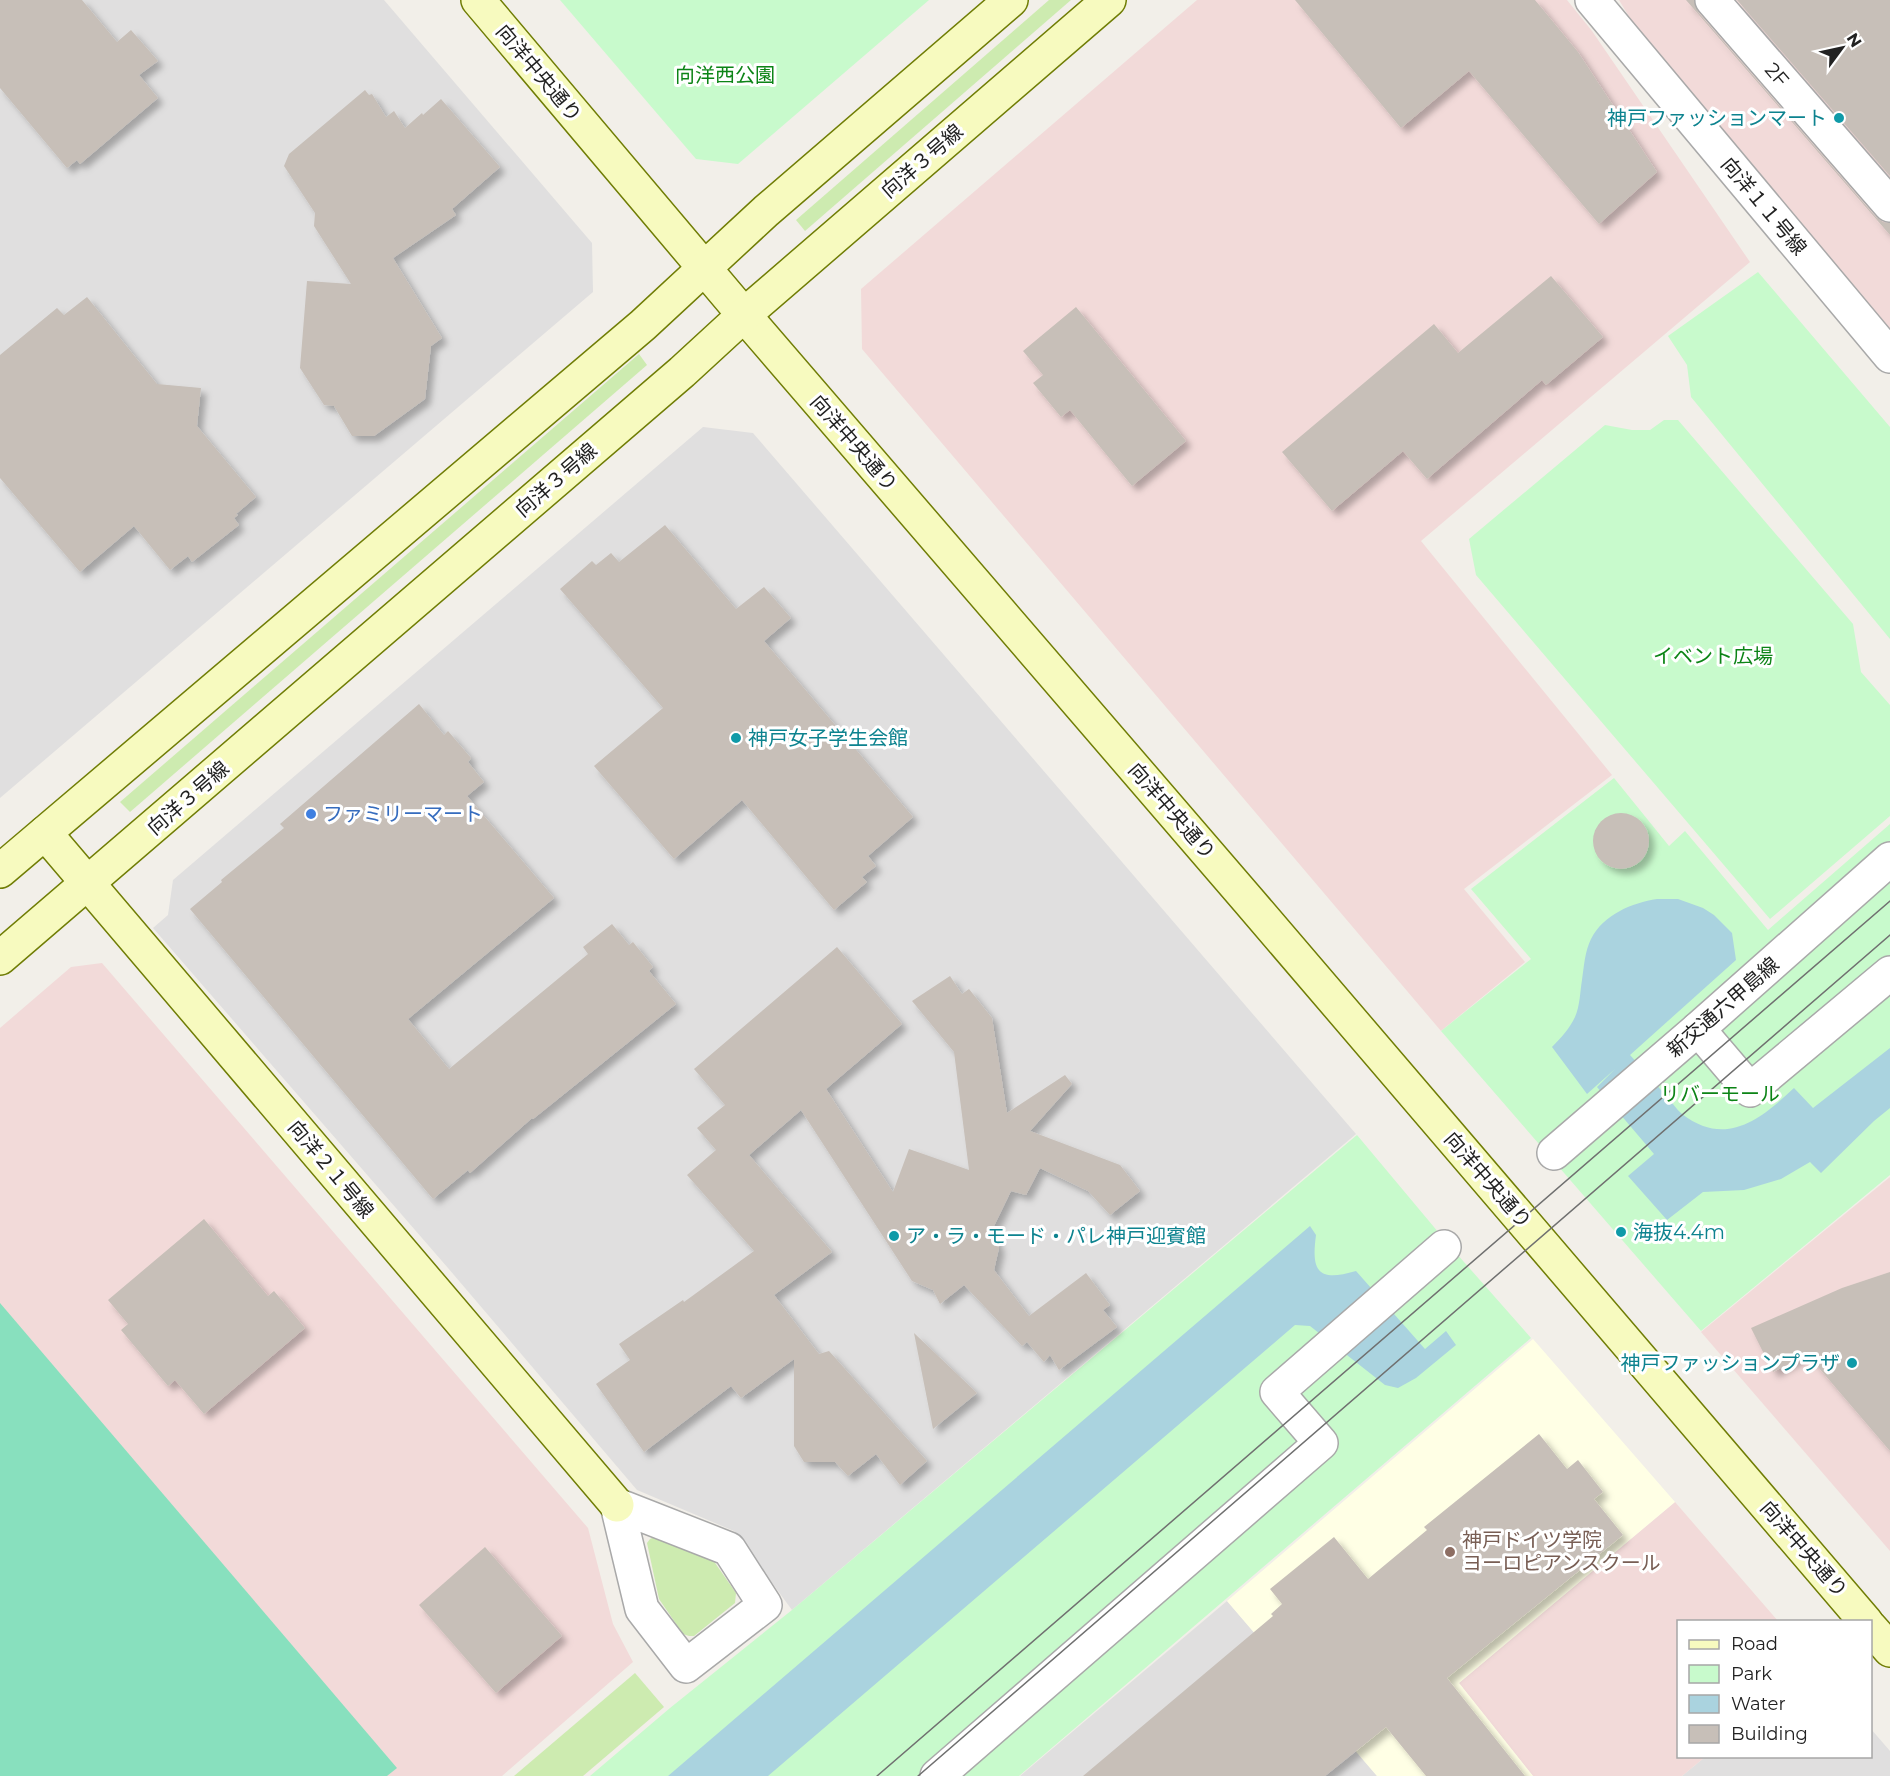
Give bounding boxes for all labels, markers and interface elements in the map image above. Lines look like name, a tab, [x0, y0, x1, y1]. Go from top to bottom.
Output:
north arrow	[1812, 18, 1872, 78]
street label: 向洋中央通り	[491, 19, 587, 127]
text: N	[1843, 30, 1866, 51]
street label: 2F	[1760, 58, 1794, 92]
park label: 向洋西公園	[675, 63, 775, 87]
place label: 神戸ファッションマート	[1607, 106, 1827, 130]
marker: 神戸ファッションマート	[1832, 111, 1846, 125]
street label: 向洋３号線	[876, 119, 968, 203]
street label: 向洋１１号線	[1716, 152, 1812, 260]
street label: 向洋中央通り	[806, 390, 902, 496]
street label: 向洋３号線	[510, 438, 602, 522]
park label: イベント広場	[1653, 644, 1773, 668]
place label: 神戸女子学生会館	[748, 726, 908, 750]
marker: 神戸女子学生会館	[729, 731, 743, 745]
street label: 向洋３号線	[142, 756, 234, 840]
street label: 向洋中央通り	[1124, 758, 1220, 864]
place label: ファミリーマート	[323, 802, 483, 826]
marker: ファミリーマート	[304, 807, 318, 821]
street label: 新交通六甲島線	[1662, 952, 1784, 1062]
park label: リバーモール	[1660, 1082, 1780, 1106]
street label: 向洋２１号線	[283, 1115, 379, 1223]
street label: 向洋中央通り	[1440, 1127, 1536, 1233]
place label: 海抜4.4m	[1633, 1220, 1725, 1244]
place label: ア・ラ・モード・パレ神戸迎賓館	[906, 1224, 1206, 1248]
marker: 海抜4.4m	[1614, 1225, 1628, 1239]
marker: ア・ラ・モード・パレ神戸迎賓館	[887, 1229, 901, 1243]
place label: 神戸ファッションプラザ	[1621, 1351, 1840, 1375]
marker: 神戸ファッションプラザ	[1845, 1356, 1859, 1370]
street label: 向洋中央通り	[1756, 1496, 1852, 1602]
place label: 神戸ドイツ学院 ヨーロピアンスクール	[1462, 1528, 1661, 1575]
marker: 神戸ドイツ学院 ヨーロピアンスクール	[1443, 1545, 1457, 1559]
legend	[1677, 1620, 1872, 1758]
text: Road	[1731, 1633, 1778, 1655]
text: Park	[1731, 1663, 1772, 1685]
text: Water	[1731, 1693, 1786, 1715]
text: Building	[1731, 1723, 1808, 1745]

